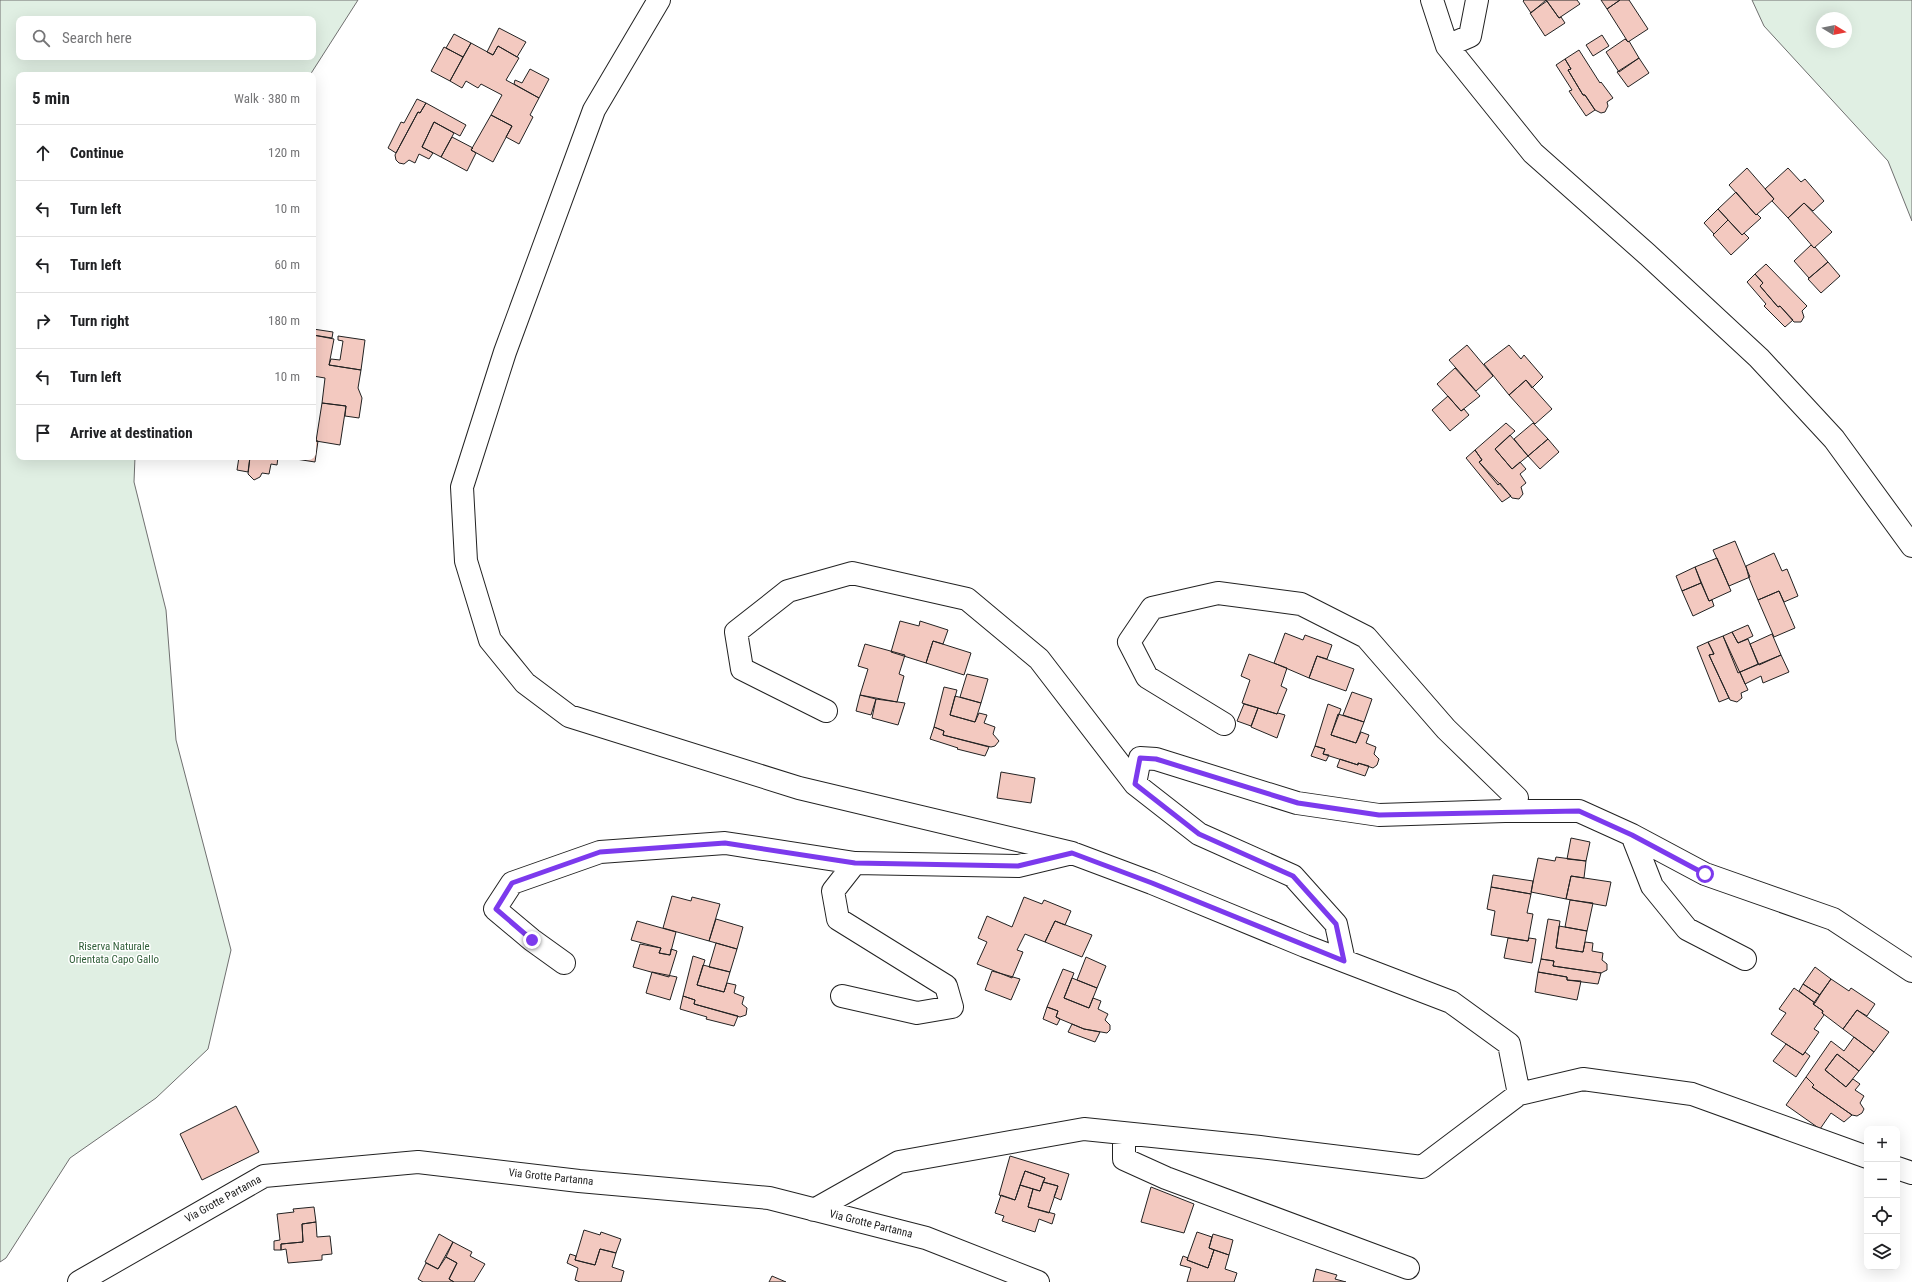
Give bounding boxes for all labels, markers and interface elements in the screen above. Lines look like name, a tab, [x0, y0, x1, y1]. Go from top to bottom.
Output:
north arrow	[1816, 12, 1852, 48]
search box	[16, 16, 316, 60]
icon: search	[30, 27, 52, 49]
text: Search here	[62, 29, 132, 47]
text: 5 min	[32, 88, 70, 108]
text: Walk · 380 m	[234, 91, 300, 106]
icon: ahead	[32, 142, 54, 164]
text: Continue	[70, 144, 124, 162]
text: 120 m	[268, 145, 300, 160]
icon: left	[32, 198, 54, 220]
text: Turn left	[70, 200, 121, 218]
text: 10 m	[274, 201, 300, 216]
icon: left	[32, 254, 54, 276]
text: Turn left	[70, 256, 121, 274]
text: 60 m	[274, 257, 300, 272]
icon: right	[32, 310, 54, 332]
text: Turn right	[70, 312, 129, 330]
text: 180 m	[268, 313, 300, 328]
icon: left	[32, 366, 54, 388]
text: Turn left	[70, 368, 121, 386]
text: 10 m	[274, 369, 300, 384]
icon: arrive	[32, 422, 54, 444]
text: Arrive at destination	[70, 424, 193, 442]
route start	[1696, 865, 1714, 883]
route end	[523, 931, 541, 949]
park label: Riserva Naturale Orientata Capo Gallo	[69, 940, 159, 966]
map controls	[1864, 1126, 1900, 1270]
button: +	[1864, 1126, 1900, 1162]
button: −	[1864, 1162, 1900, 1198]
street label: Via Grotte Partanna	[508, 1166, 594, 1188]
street label: Via Grotte Partanna	[183, 1173, 263, 1225]
button: locate	[1864, 1198, 1900, 1234]
street label: Via Grotte Partanna	[828, 1207, 914, 1241]
button: layers	[1864, 1234, 1900, 1270]

